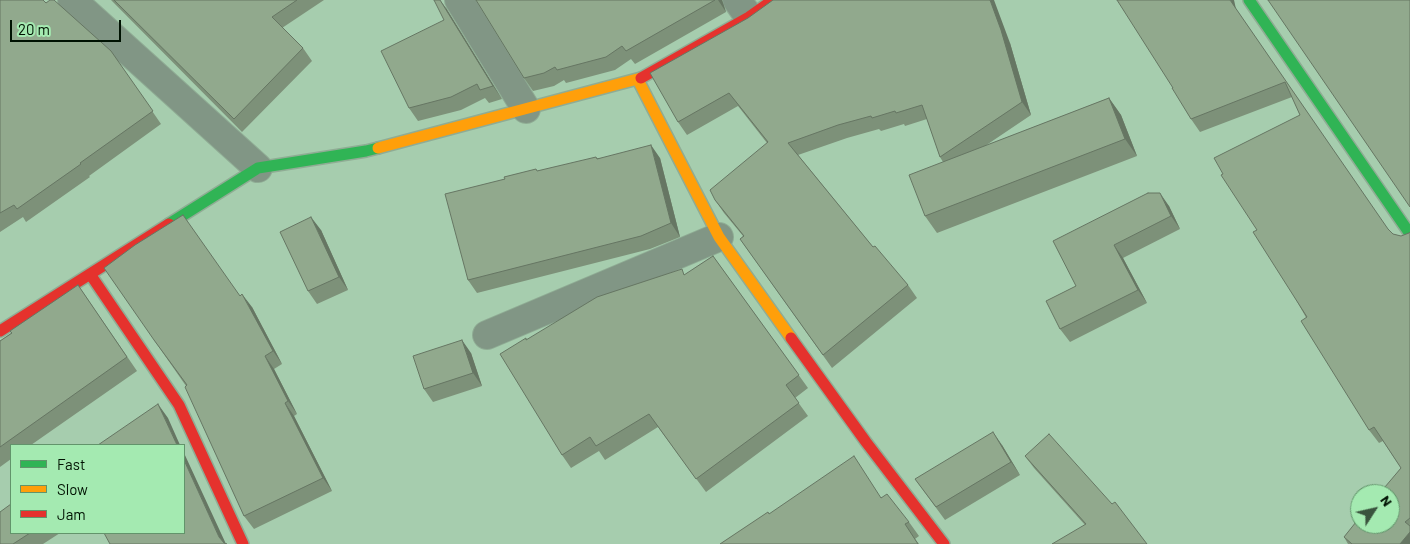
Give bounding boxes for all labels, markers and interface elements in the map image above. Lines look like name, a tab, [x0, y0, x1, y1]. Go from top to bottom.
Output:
scale bar	[12, 10, 124, 42]
text: 20 m	[18, 20, 50, 38]
legend	[10, 444, 185, 534]
text: Fast	[57, 455, 85, 473]
text: Slow	[57, 480, 88, 498]
north arrow	[1350, 484, 1400, 534]
text: N	[1377, 492, 1397, 509]
text: Jam	[57, 505, 86, 523]

